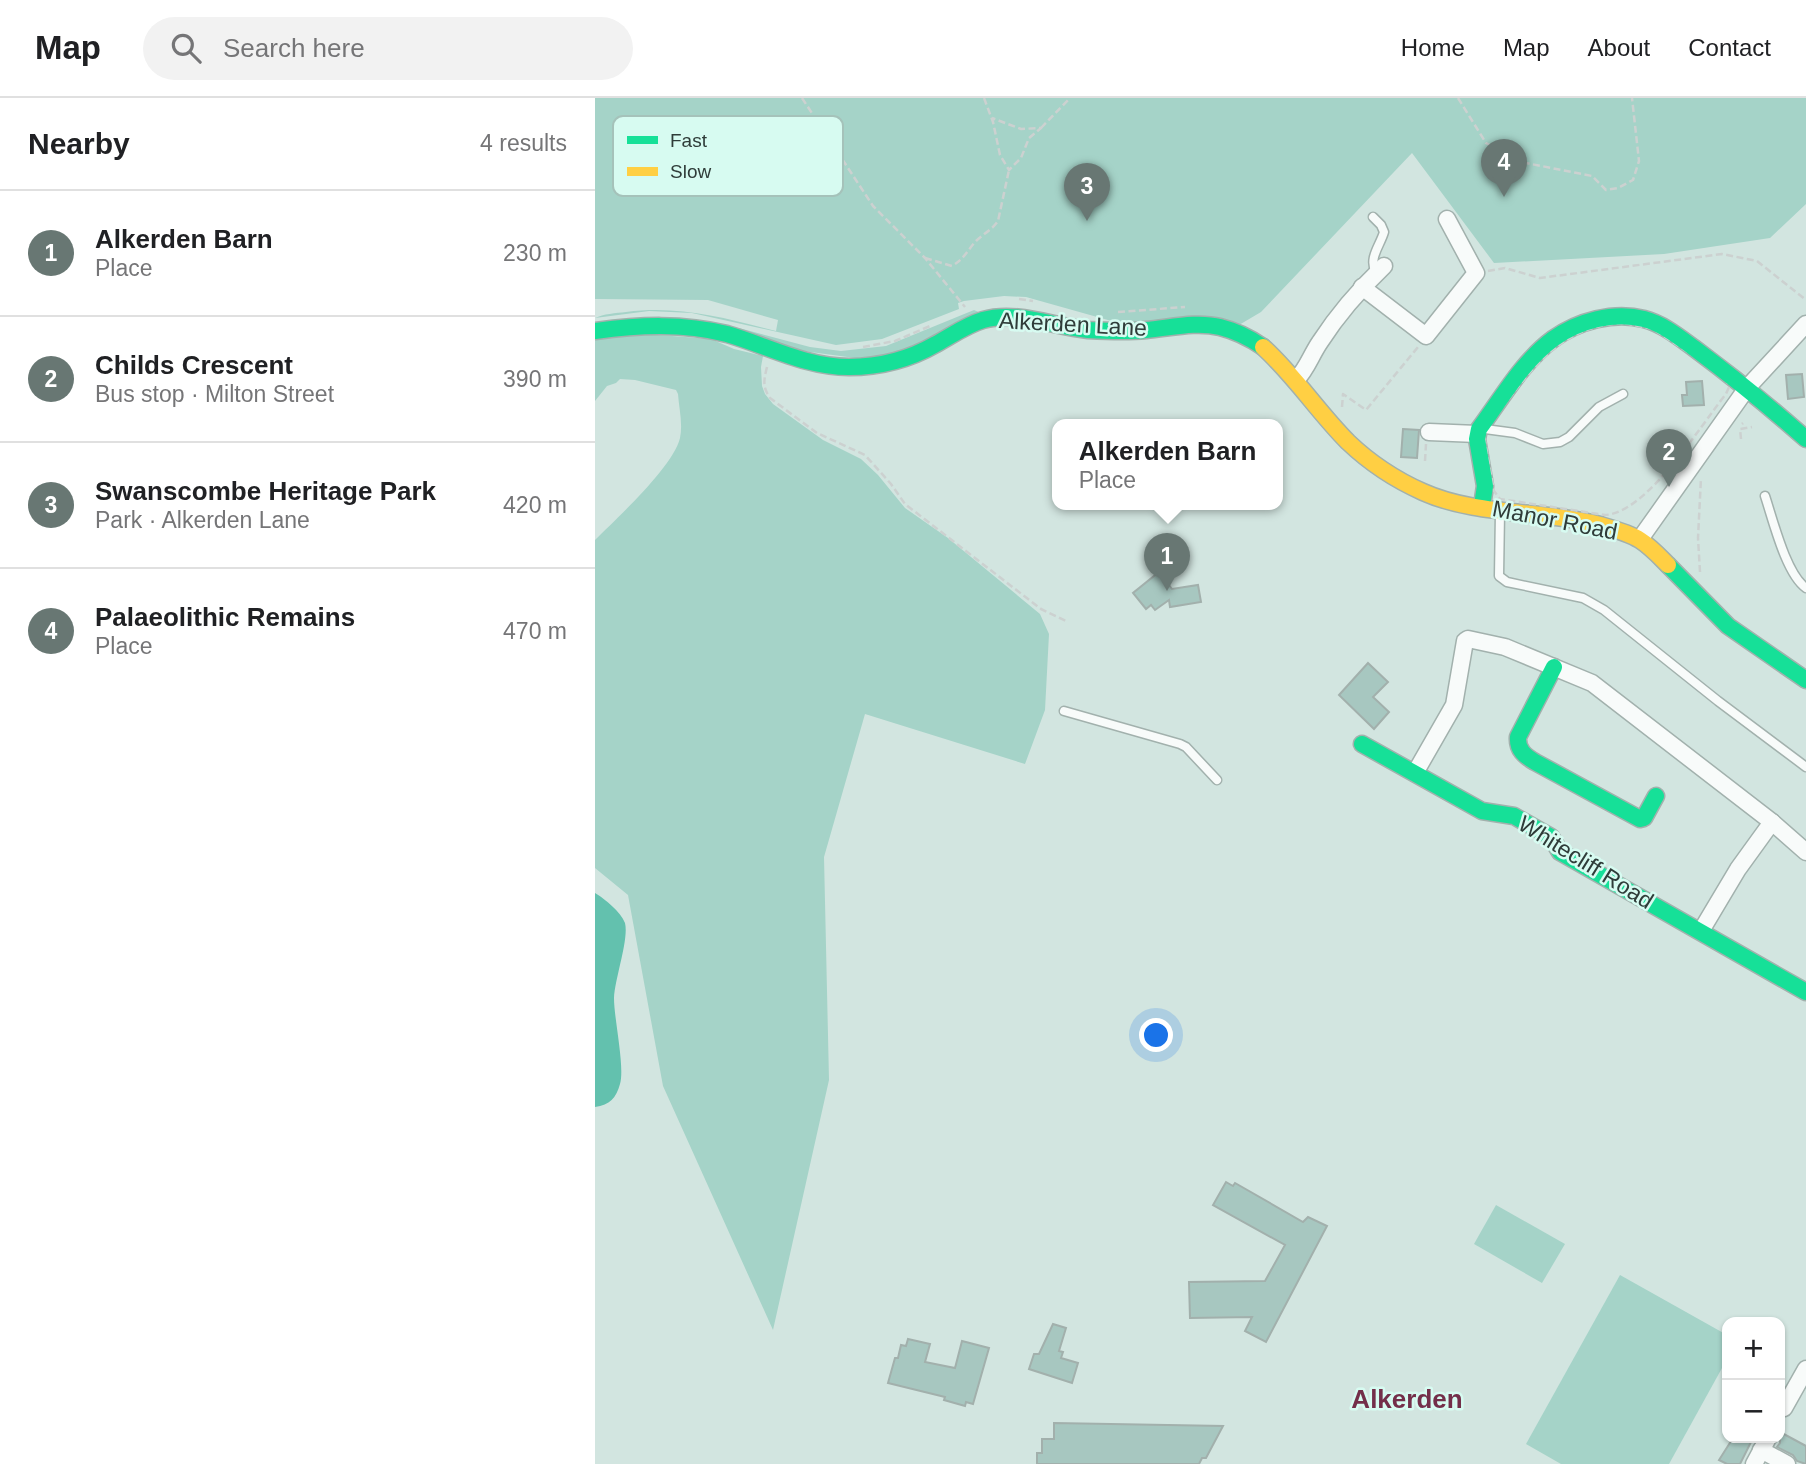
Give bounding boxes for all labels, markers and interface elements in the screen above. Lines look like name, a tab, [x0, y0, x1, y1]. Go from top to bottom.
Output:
search box	[143, 17, 633, 80]
text: Map	[35, 29, 101, 66]
icon: search	[167, 29, 205, 67]
text: Search here	[223, 33, 365, 63]
text: Home	[1401, 34, 1465, 61]
text: Map	[1503, 34, 1550, 61]
text: About	[1588, 34, 1650, 61]
text: Contact	[1688, 34, 1771, 61]
legend	[613, 116, 843, 196]
text: Nearby	[28, 127, 130, 160]
text: 4 results	[480, 130, 567, 156]
text: Fast	[670, 130, 708, 151]
pin: 4	[1481, 139, 1527, 197]
text: Slow	[670, 161, 711, 182]
pin: 3	[1064, 163, 1110, 221]
text: Alkerden Barn	[95, 224, 273, 254]
text: 1	[45, 240, 57, 266]
text: 230 m	[503, 240, 567, 266]
text: Place	[95, 255, 153, 281]
street label: Alkerden Lane	[998, 307, 1148, 341]
text: Childs Crescent	[95, 350, 293, 380]
text: 2	[45, 366, 57, 392]
text: 390 m	[503, 366, 567, 392]
text: Bus stop · Milton Street	[95, 381, 334, 407]
popup	[1052, 419, 1283, 510]
pin: 2	[1646, 429, 1692, 487]
text: Alkerden Barn	[1079, 436, 1256, 466]
text: Place	[1079, 467, 1136, 493]
text: Swanscombe Heritage Park	[95, 476, 436, 506]
text: 3	[45, 492, 57, 518]
text: 420 m	[503, 492, 567, 518]
street label: Manor Road	[1490, 495, 1620, 545]
text: Park · Alkerden Lane	[95, 507, 310, 533]
pin: 1	[1144, 533, 1190, 591]
text: Palaeolithic Remains	[95, 602, 355, 632]
text: 4	[45, 618, 57, 644]
text: 470 m	[503, 618, 567, 644]
text: Place	[95, 633, 153, 659]
street label: Whitecliff Road	[1514, 810, 1658, 914]
your location	[1139, 1018, 1173, 1052]
map controls	[1722, 1317, 1785, 1443]
button: +	[1722, 1317, 1785, 1380]
button: −	[1722, 1380, 1785, 1443]
district label: Alkerden	[1351, 1384, 1463, 1414]

